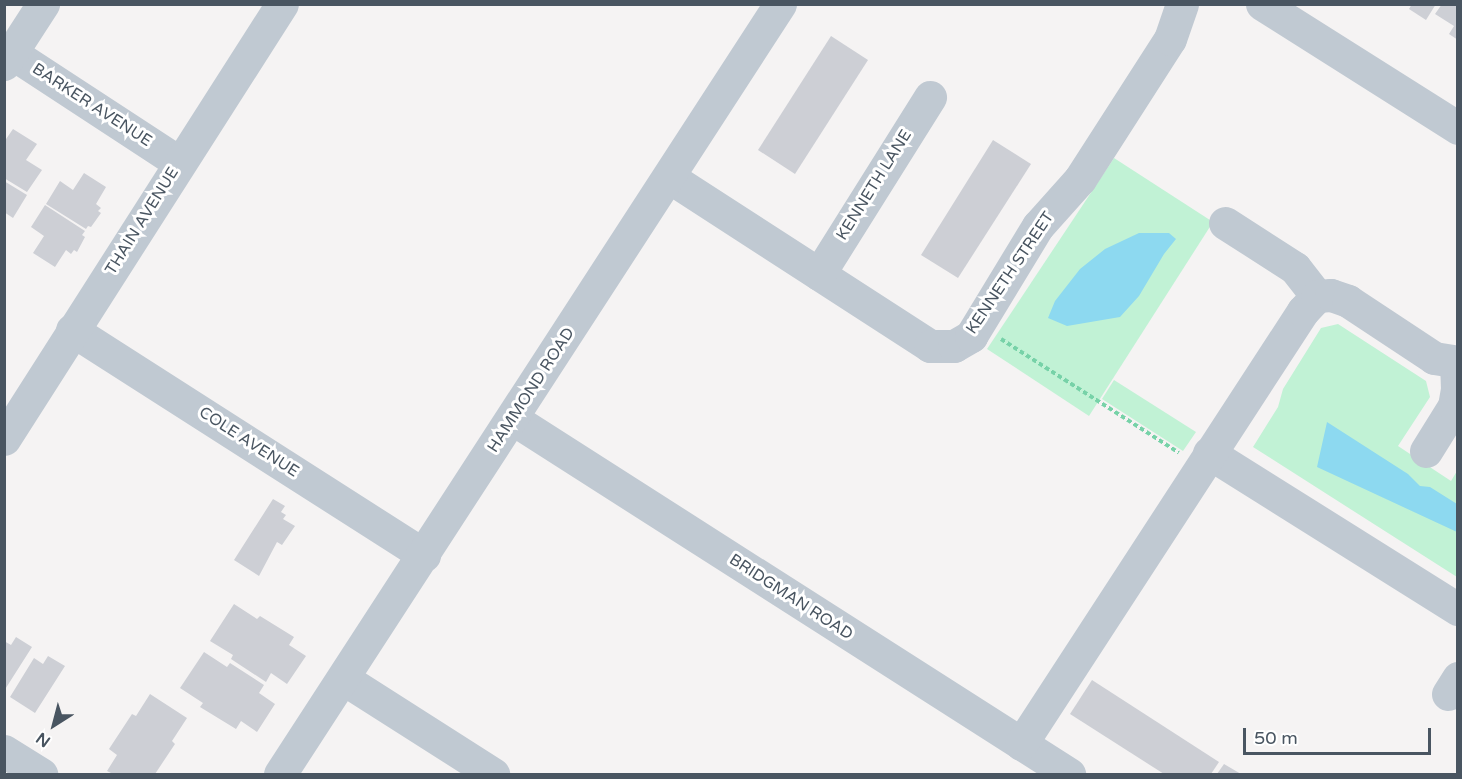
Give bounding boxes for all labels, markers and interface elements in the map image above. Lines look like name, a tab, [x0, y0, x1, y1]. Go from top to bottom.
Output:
street label: BARKER AVENUE	[29, 59, 155, 151]
street label: KENNETH LANE	[832, 126, 916, 244]
street label: THAIN AVENUE	[101, 164, 183, 278]
street label: KENNETH STREET	[962, 208, 1058, 338]
street label: HAMMOND ROAD	[483, 324, 579, 456]
street label: COLE AVENUE	[196, 403, 302, 481]
street label: BRIDGMAN ROAD	[726, 550, 856, 644]
north arrow	[24, 695, 84, 755]
scale bar	[1246, 716, 1434, 754]
text: 50 m	[1254, 727, 1298, 749]
text: N	[32, 728, 55, 751]

